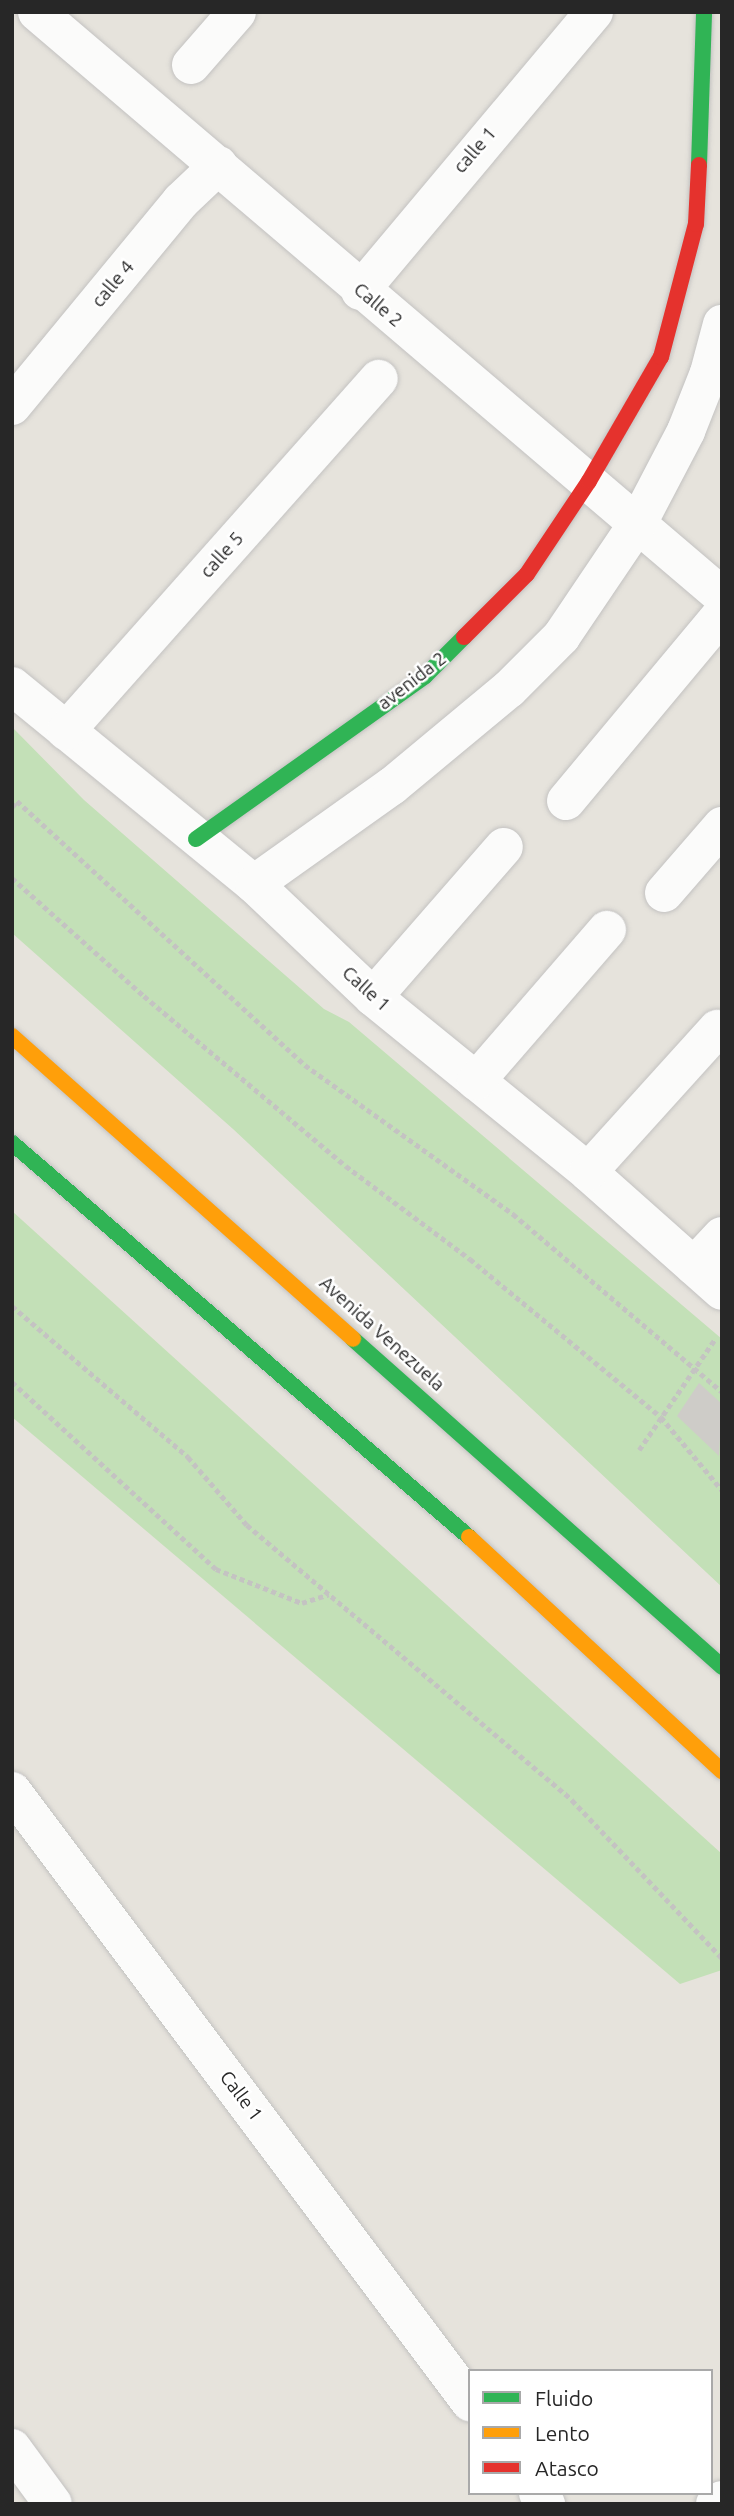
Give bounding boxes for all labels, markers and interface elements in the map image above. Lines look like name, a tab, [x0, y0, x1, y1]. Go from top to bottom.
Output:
street label: calle 1	[449, 122, 501, 178]
street label: calle 4	[87, 256, 139, 312]
street label: Calle 2	[349, 278, 407, 332]
street label: calle 5	[195, 527, 249, 583]
street label: avenida 2	[373, 647, 451, 715]
street label: Calle 1	[337, 961, 395, 1017]
street label: Avenida Venezuela	[315, 1272, 449, 1396]
street label: Calle 1	[215, 2066, 267, 2126]
legend	[468, 2369, 713, 2495]
text: Fluido	[535, 2386, 593, 2410]
text: Lento	[535, 2421, 590, 2445]
text: Atasco	[535, 2456, 599, 2480]

